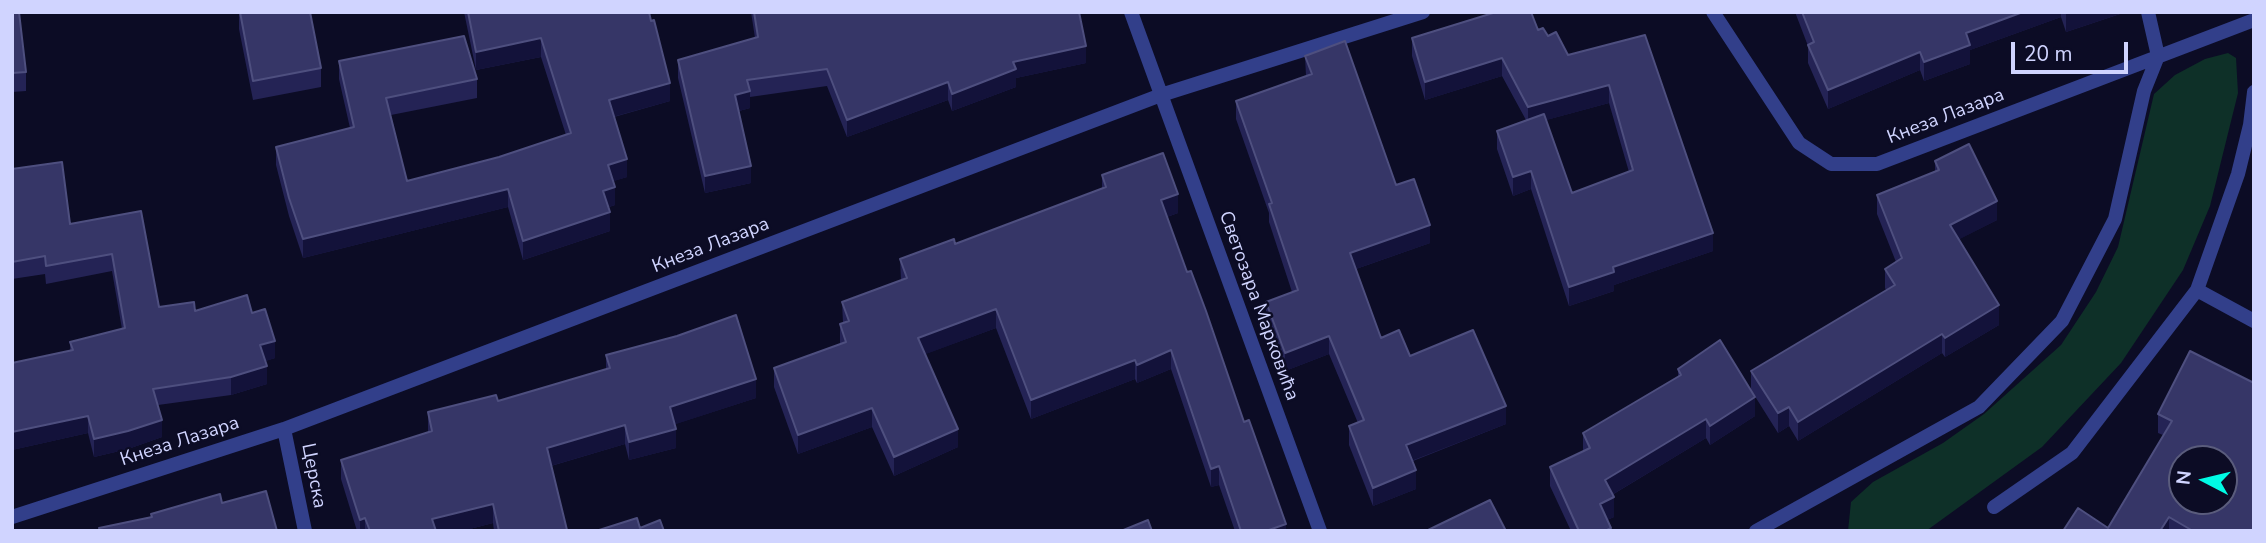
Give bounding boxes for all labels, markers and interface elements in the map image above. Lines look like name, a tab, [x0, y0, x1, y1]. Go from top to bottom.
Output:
scale bar	[2014, 28, 2131, 72]
text: 20 m	[2024, 40, 2073, 68]
street label: Кнеза Лазара	[1884, 84, 2008, 150]
street label: Светозара Марковића	[1213, 208, 1303, 404]
street label: Кнеза Лазара	[649, 213, 773, 279]
street label: Кнеза Лазара	[118, 412, 242, 472]
street label: Церска	[296, 442, 330, 510]
north arrow	[2168, 445, 2238, 515]
text: N	[2170, 469, 2198, 486]

